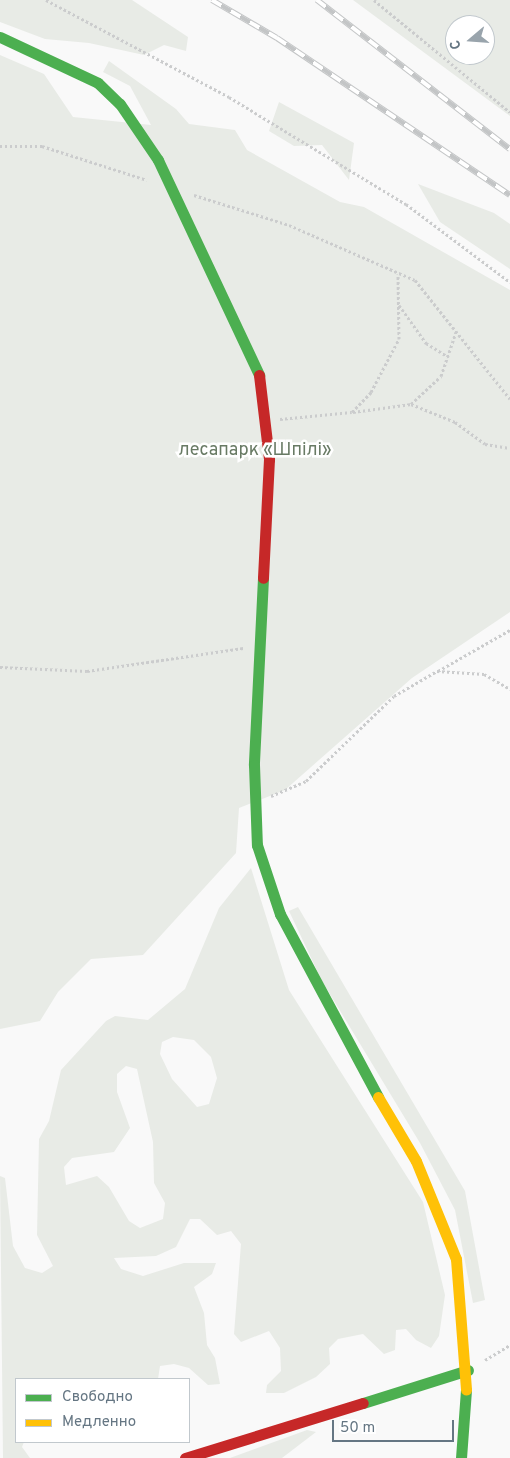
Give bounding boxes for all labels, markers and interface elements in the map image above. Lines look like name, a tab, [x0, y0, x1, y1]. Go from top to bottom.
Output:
north arrow	[445, 15, 495, 65]
text: С	[447, 38, 466, 51]
park label: лесапарк «Шпілі»	[179, 440, 331, 462]
legend	[15, 1378, 190, 1443]
text: Свободно	[62, 1388, 133, 1407]
scale bar	[335, 1410, 458, 1442]
text: Медленно	[62, 1413, 136, 1432]
text: 50 m	[340, 1419, 375, 1438]

